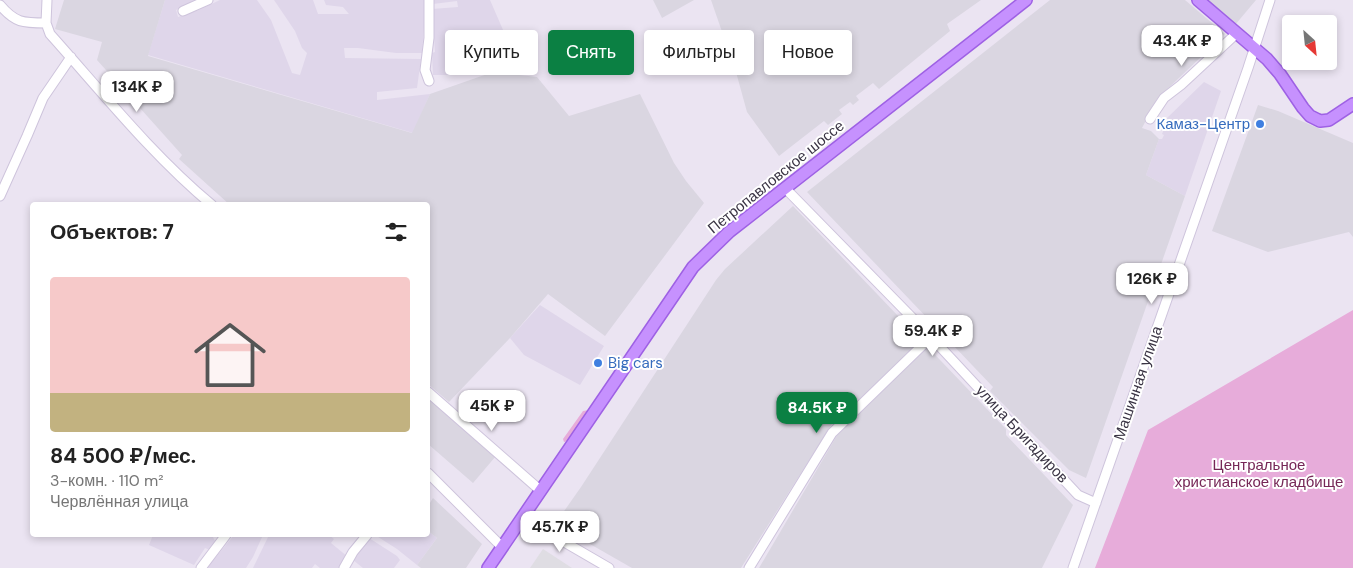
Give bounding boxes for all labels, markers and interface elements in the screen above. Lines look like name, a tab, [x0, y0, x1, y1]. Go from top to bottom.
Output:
north arrow	[1282, 15, 1338, 70]
map controls	[1282, 15, 1337, 70]
pin: 43.4K ₽	[1136, 24, 1228, 67]
chip: Купить	[445, 30, 538, 75]
chip: Снять	[548, 30, 634, 75]
chip: Фильтры	[644, 30, 754, 75]
chip: Новое	[764, 30, 852, 75]
text: 43.4K ₽	[1152, 30, 1212, 51]
pin: 134K ₽	[96, 70, 178, 113]
text: 134K ₽	[112, 76, 162, 97]
place label: Камаз-Центр	[1157, 114, 1250, 134]
street label: Петропавловское шоссе	[704, 116, 848, 238]
marker: Камаз-Центр	[1254, 118, 1266, 130]
text: Объектов: 7	[50, 218, 174, 246]
icon: filters	[382, 218, 410, 246]
pin: 126K ₽	[1111, 262, 1193, 305]
text: 126K ₽	[1127, 268, 1177, 289]
icon: home	[185, 310, 275, 400]
pin: 59.4K ₽	[887, 314, 979, 357]
text: 59.4K ₽	[904, 320, 962, 341]
street label: Машинная улица	[1109, 323, 1167, 443]
place label: Big cars	[608, 353, 663, 373]
marker: Big cars	[592, 357, 604, 369]
street label: улица Бригадиров	[971, 381, 1073, 487]
pin: 45K ₽	[457, 390, 527, 432]
pin: 84.5K ₽	[771, 392, 863, 434]
text: 45K ₽	[469, 395, 515, 416]
text: 84.5K ₽	[787, 397, 847, 418]
text: 84 500 ₽/мес.	[50, 442, 196, 470]
park label: Центральное христианское кладбище	[1175, 455, 1343, 492]
text: 3-комн. · 110 m²	[50, 470, 164, 491]
text: Червлённая улица	[50, 491, 188, 512]
pin: 45.7K ₽	[514, 510, 606, 553]
text: 45.7K ₽	[531, 516, 589, 537]

